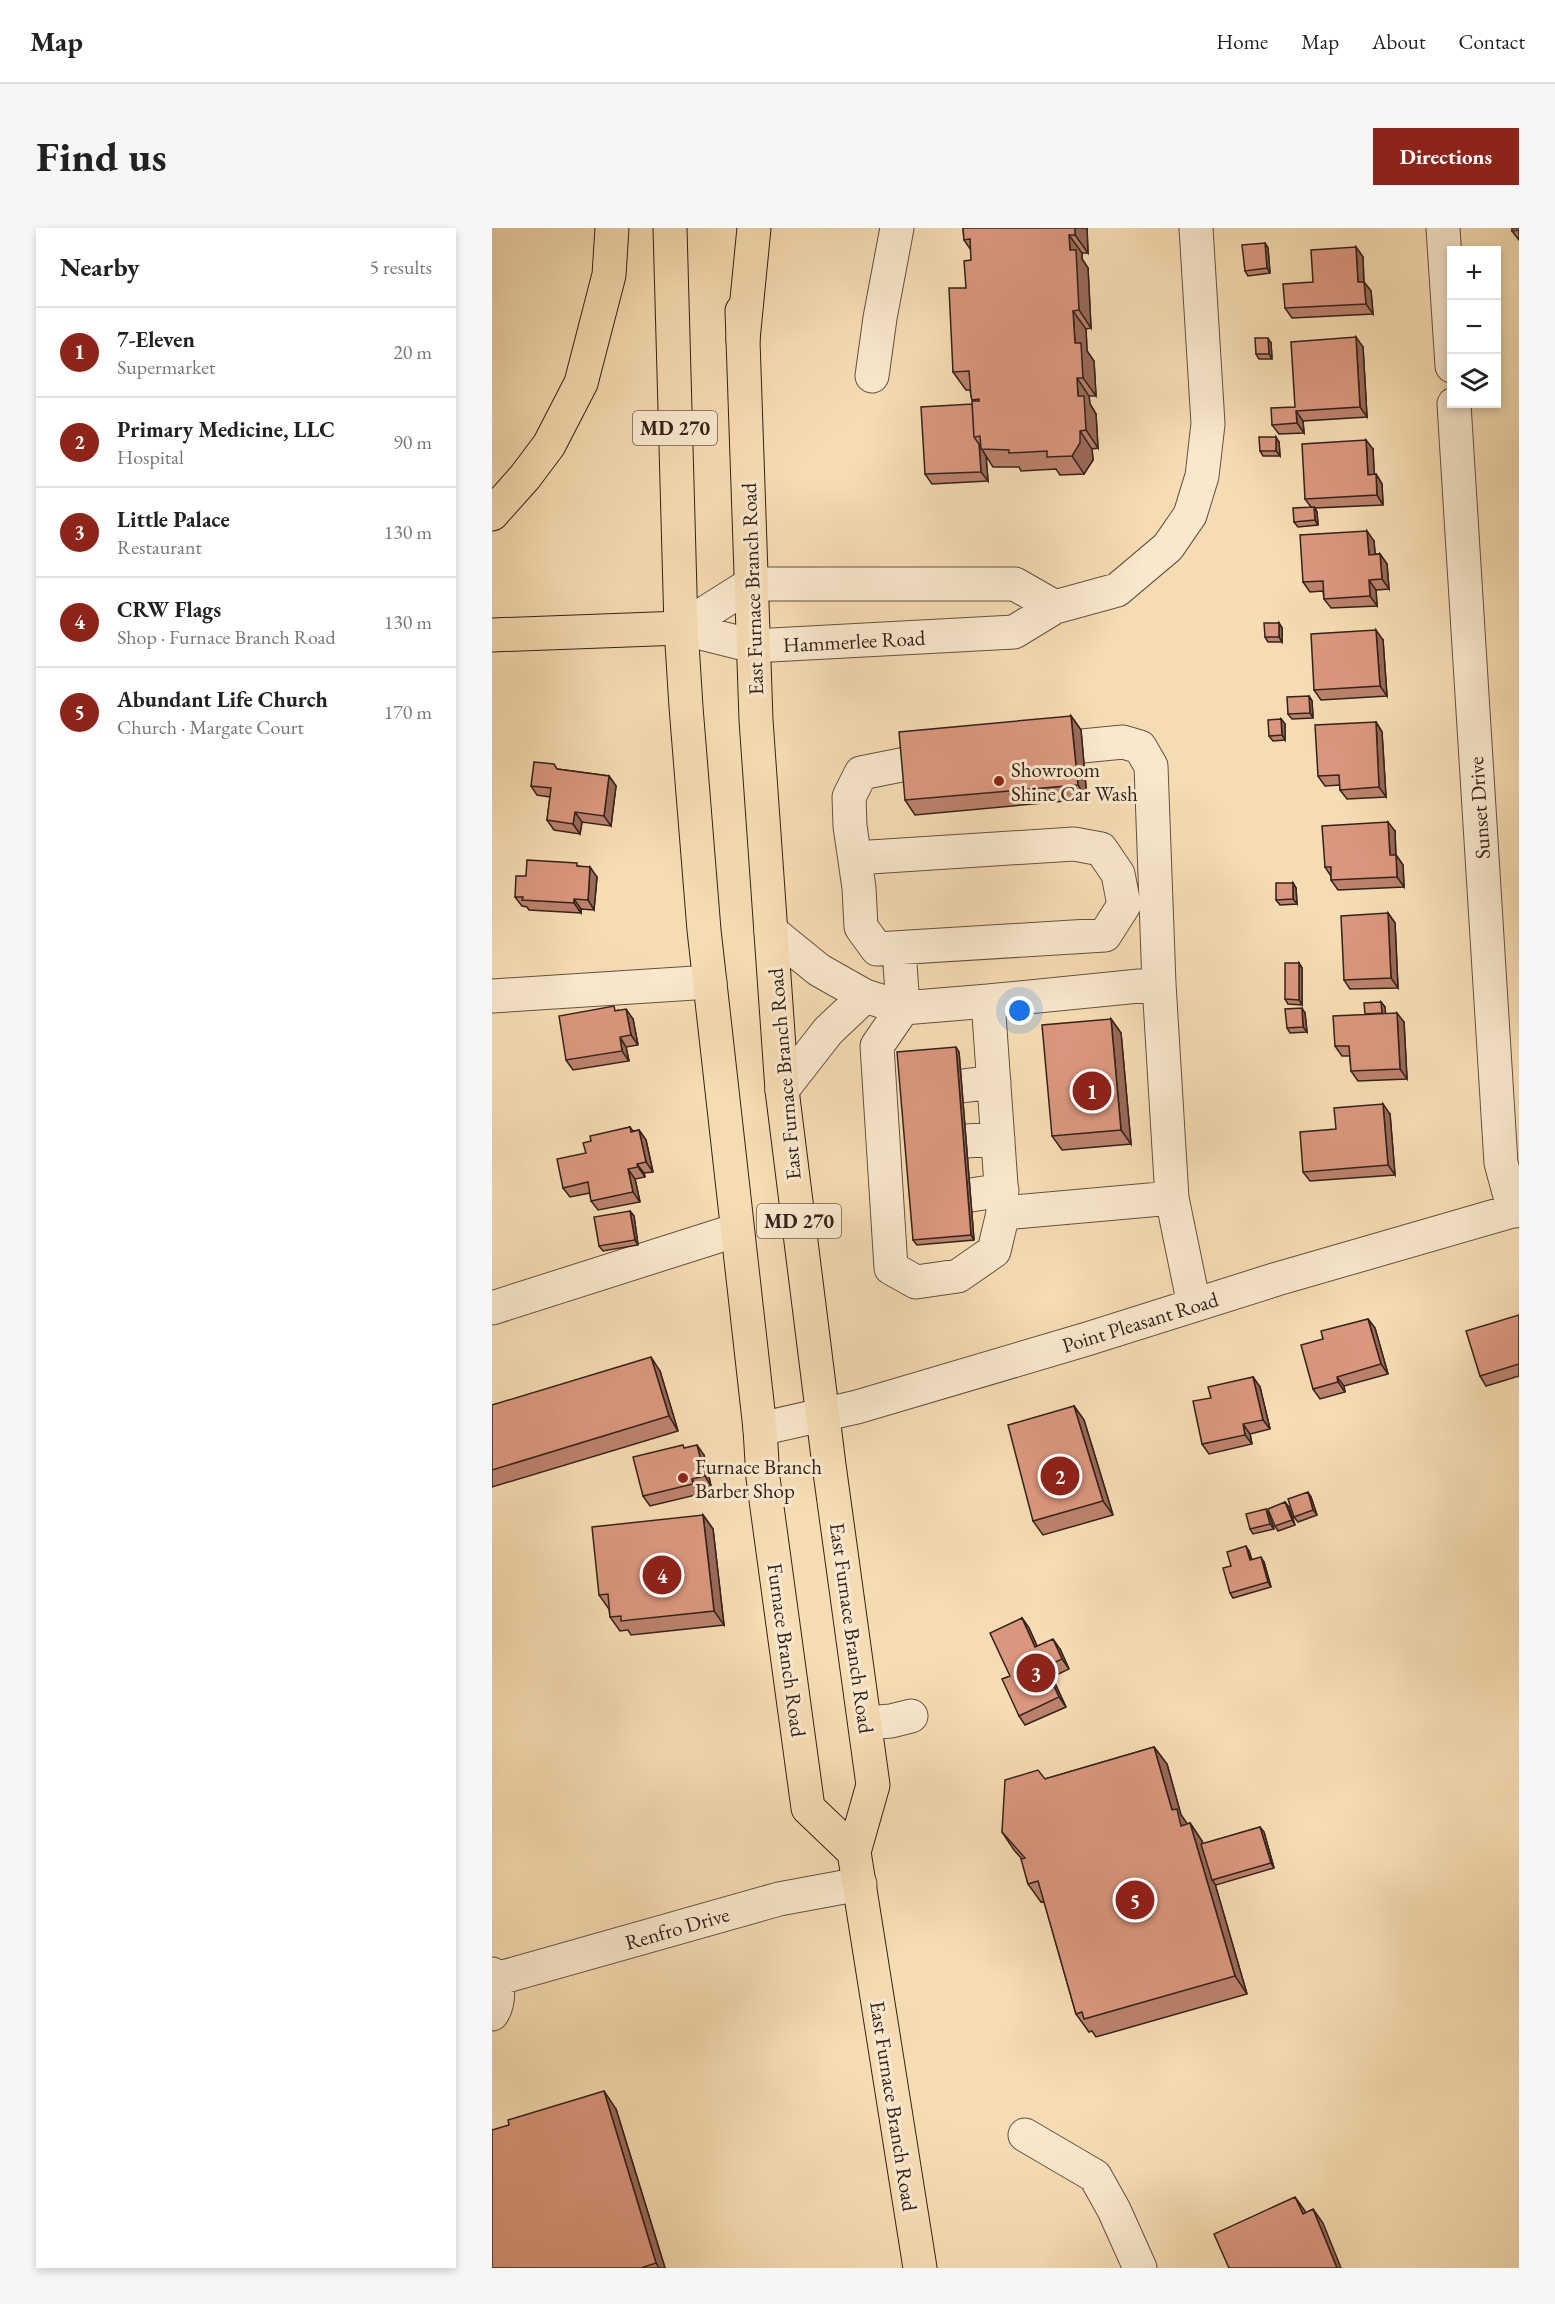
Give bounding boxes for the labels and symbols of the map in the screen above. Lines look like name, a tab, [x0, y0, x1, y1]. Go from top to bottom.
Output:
road number: MD 270	[633, 411, 717, 445]
street label: East Furnace Branch Road	[735, 482, 769, 696]
street label: Hammerlee Road	[782, 624, 926, 658]
place label: Showroom Shine Car Wash	[1011, 756, 1138, 807]
street label: Sunset Drive	[1462, 756, 1496, 860]
marker: Showroom Shine Car Wash	[992, 774, 1006, 788]
street label: East Furnace Branch Road	[761, 967, 807, 1181]
your location	[1005, 996, 1034, 1025]
pin: 1	[1072, 1068, 1112, 1114]
road number: MD 270	[757, 1204, 841, 1238]
street label: Point Pleasant Road	[1059, 1285, 1222, 1359]
place label: Furnace Branch Barber Shop	[695, 1453, 822, 1504]
pin: 2	[1040, 1454, 1080, 1498]
marker: Furnace Branch Barber Shop	[676, 1471, 690, 1485]
street label: East Furnace Branch Road	[824, 1521, 880, 1735]
pin: 4	[642, 1552, 682, 1598]
street label: Furnace Branch Road	[761, 1561, 813, 1739]
pin: 3	[1016, 1650, 1056, 1696]
pin: 5	[1116, 1878, 1154, 1922]
street label: Renfro Drive	[622, 1900, 732, 1956]
street label: East Furnace Branch Road	[864, 1999, 924, 2213]

